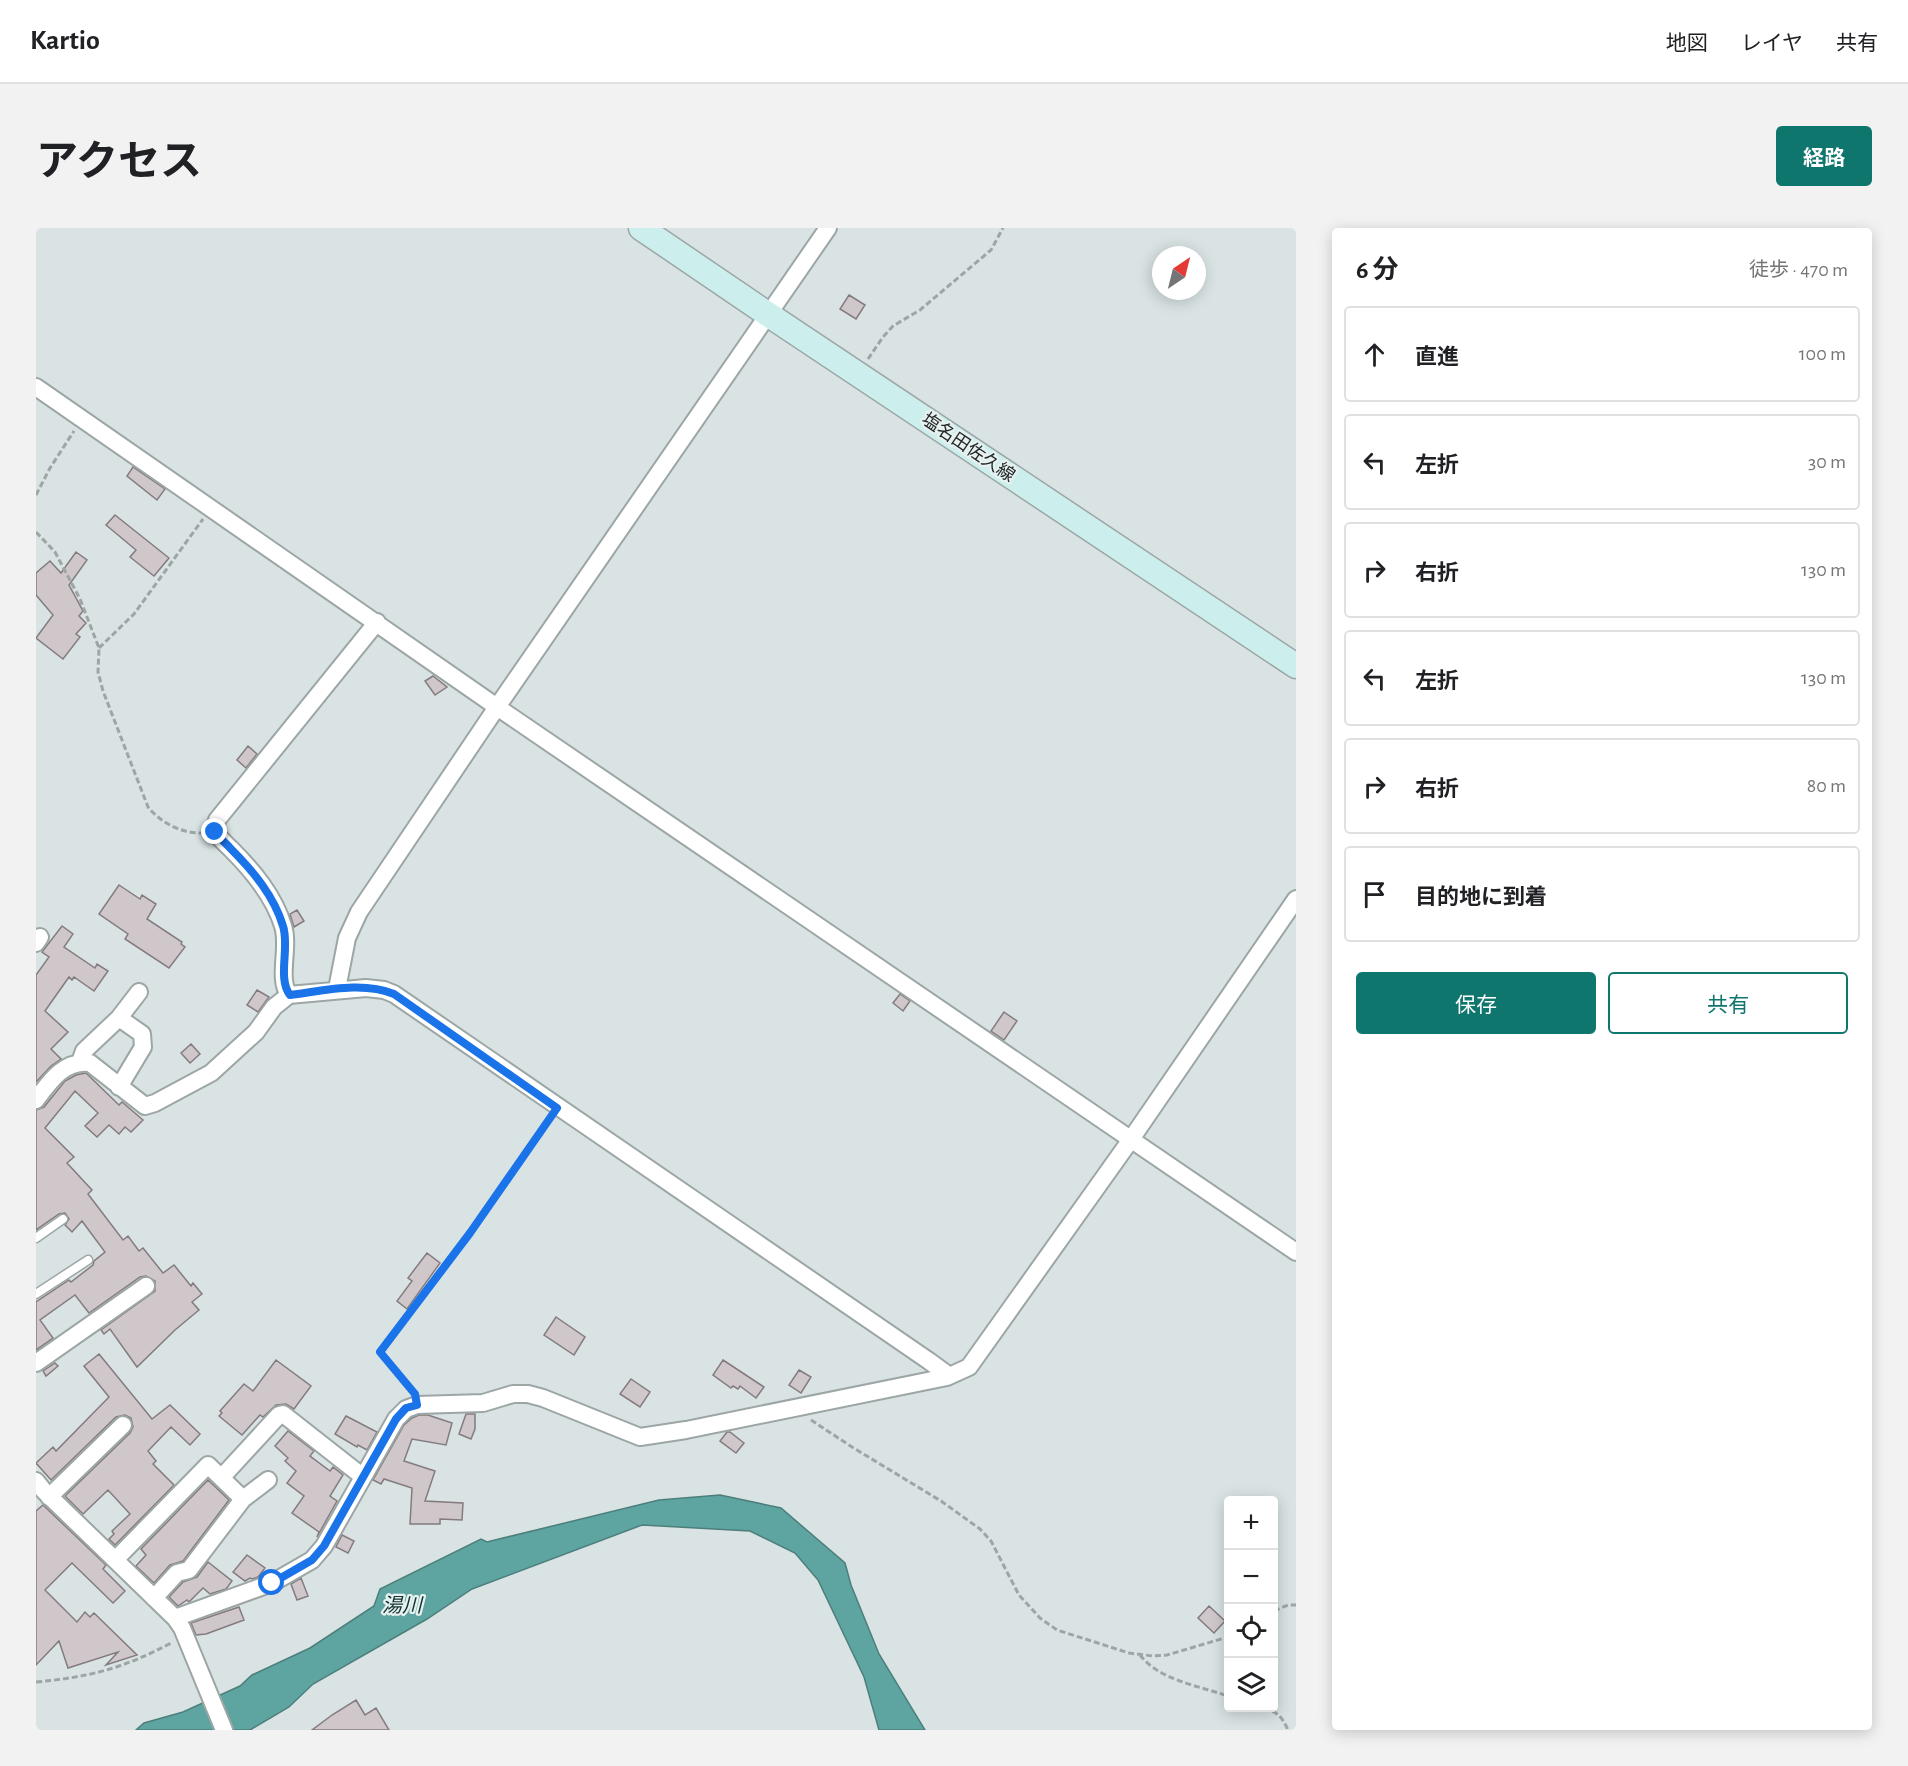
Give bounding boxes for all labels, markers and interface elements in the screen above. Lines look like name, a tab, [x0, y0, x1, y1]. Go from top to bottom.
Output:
text: Kartio	[30, 27, 100, 55]
text: 地図	[1666, 33, 1708, 54]
text: レイヤ	[1741, 33, 1803, 54]
text: 共有	[1836, 33, 1878, 54]
button: 経路	[1776, 126, 1872, 186]
text: アクセス	[36, 141, 202, 183]
north arrow	[1152, 246, 1206, 300]
text: 6 分	[1356, 257, 1398, 283]
text: 徒歩 · 470 m	[1749, 260, 1848, 280]
icon: ahead	[1358, 338, 1391, 371]
text: 100 m	[1799, 344, 1846, 364]
text: 直進	[1415, 346, 1459, 368]
street label: 塩名田佐久線	[918, 409, 1019, 486]
icon: left	[1358, 446, 1391, 479]
text: 30 m	[1808, 452, 1846, 472]
text: 左折	[1415, 454, 1459, 476]
icon: right	[1358, 554, 1391, 587]
text: 130 m	[1801, 560, 1846, 580]
text: 右折	[1415, 562, 1459, 584]
icon: left	[1358, 662, 1391, 695]
text: 130 m	[1801, 668, 1846, 688]
text: 左折	[1415, 670, 1459, 692]
icon: right	[1358, 770, 1391, 803]
text: 80 m	[1807, 776, 1846, 796]
text: 右折	[1415, 778, 1459, 800]
route end	[201, 818, 227, 844]
icon: arrive	[1358, 878, 1391, 911]
text: 目的地に到着	[1415, 886, 1547, 908]
button: 保存	[1356, 972, 1596, 1034]
button: 共有	[1608, 972, 1848, 1034]
map controls	[1224, 1496, 1278, 1712]
button: +	[1224, 1496, 1278, 1550]
button: −	[1224, 1550, 1278, 1604]
route start	[258, 1569, 284, 1595]
water label: 湯川	[382, 1595, 424, 1616]
button: locate	[1224, 1604, 1278, 1658]
button: layers	[1224, 1658, 1278, 1712]

